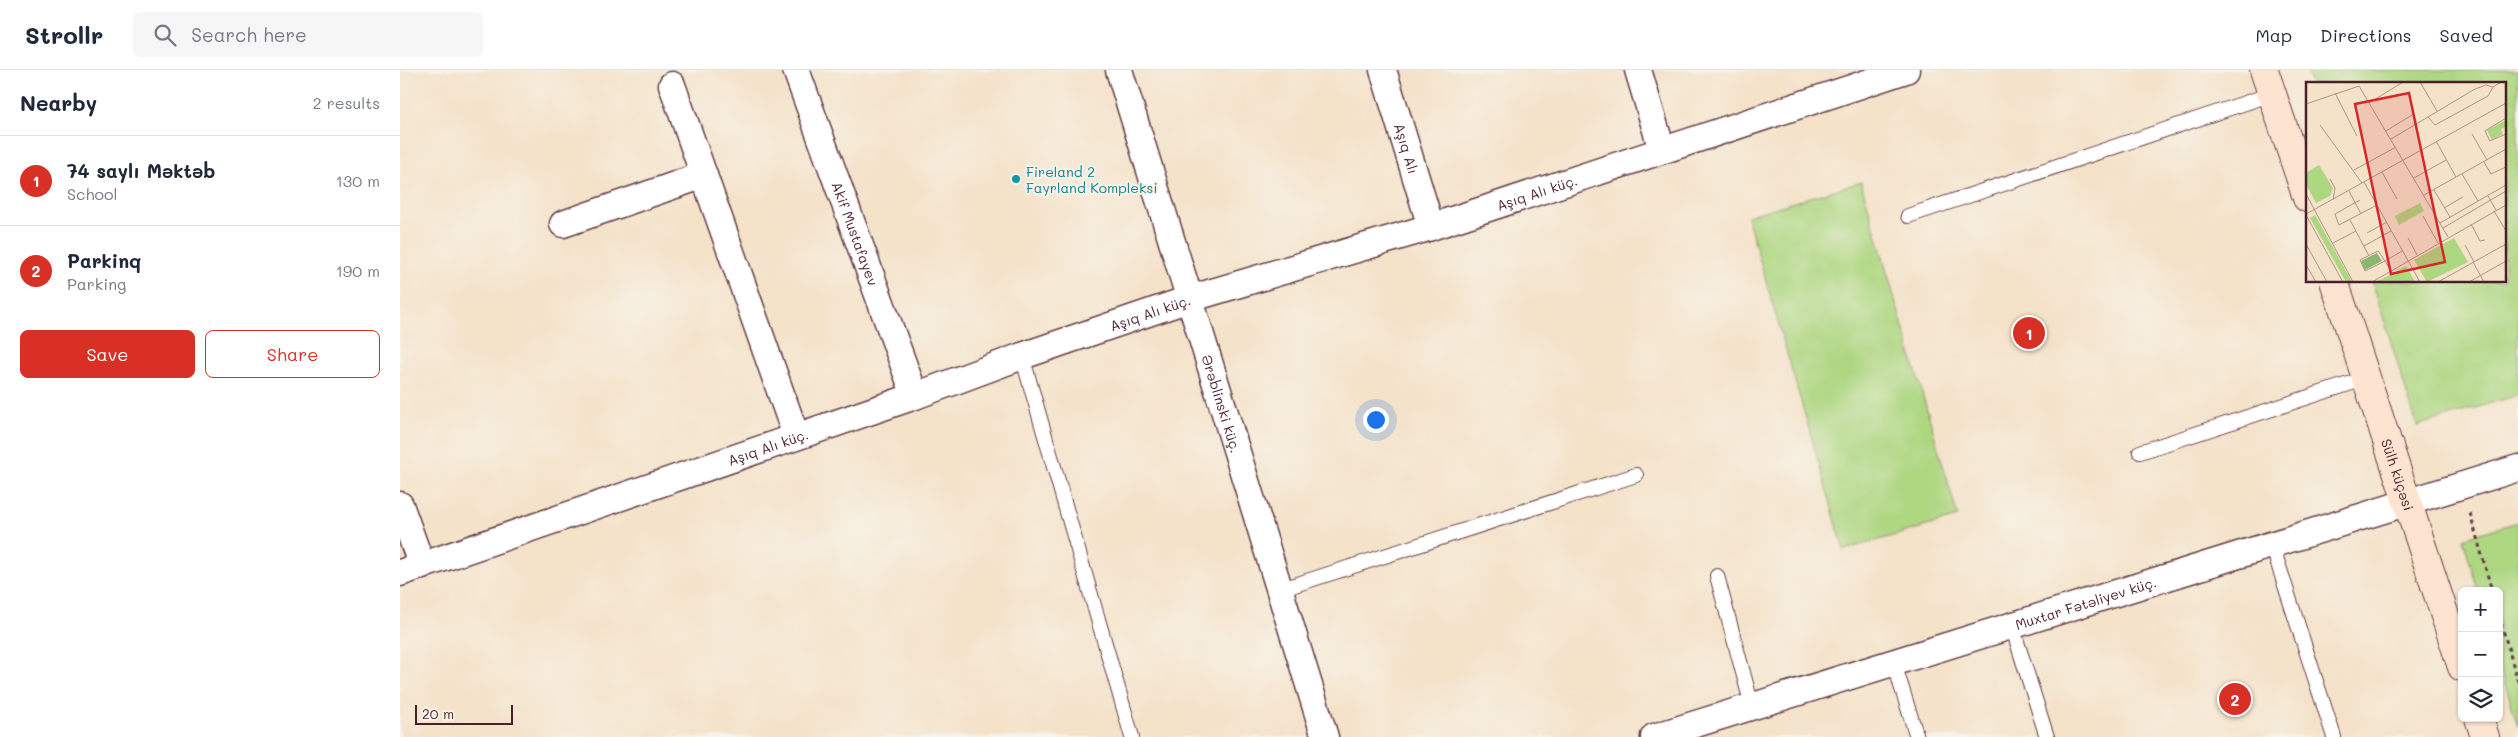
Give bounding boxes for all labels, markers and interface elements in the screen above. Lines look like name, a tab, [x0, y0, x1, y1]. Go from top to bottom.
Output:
search box	[133, 12, 483, 57]
text: Strollr	[25, 19, 103, 50]
icon: search	[151, 21, 179, 49]
text: Search here	[191, 22, 307, 47]
text: Map	[2255, 23, 2292, 47]
text: Directions	[2320, 23, 2412, 47]
text: Saved	[2440, 23, 2493, 47]
inset map	[2306, 82, 2506, 282]
text: Nearby	[20, 89, 97, 116]
text: 2 results	[313, 92, 380, 113]
street label: Aşıq Alı	[1390, 121, 1424, 176]
text: 74 saylı Məktəb	[67, 158, 215, 183]
place label: Fireland 2 Fayrland Kompleksi	[1026, 162, 1158, 197]
text: 1	[32, 170, 40, 191]
text: 130 m	[336, 170, 380, 191]
street label: Aşıq Alı küç.	[1494, 170, 1579, 214]
marker: Fireland 2 Fayrland Kompleksi	[1010, 173, 1022, 185]
street label: Akif Mustafayev	[828, 179, 883, 288]
text: School	[67, 183, 117, 204]
text: Parkinq	[67, 248, 141, 273]
text: 2	[32, 260, 40, 281]
text: 190 m	[336, 260, 380, 281]
text: Parking	[67, 273, 126, 294]
street label: Aşıq Alı küç.	[1107, 290, 1193, 335]
pin: 1	[2013, 314, 2045, 352]
button: Save	[20, 330, 195, 378]
button: Share	[205, 330, 380, 378]
street label: Ərəblinski küç.	[1198, 352, 1246, 455]
your location	[1363, 407, 1389, 433]
street label: Aşıq Alı küç.	[725, 424, 811, 469]
street label: Sülh küçəsi	[2377, 436, 2419, 513]
street label: Muxtar Fətəliyev küç.	[2013, 572, 2159, 634]
map controls	[2458, 587, 2503, 722]
button: +	[2458, 587, 2503, 632]
button: −	[2458, 632, 2503, 677]
button: layers	[2458, 677, 2503, 722]
pin: 2	[2219, 680, 2251, 718]
scale bar	[415, 702, 512, 725]
text: 20 m	[422, 704, 454, 723]

